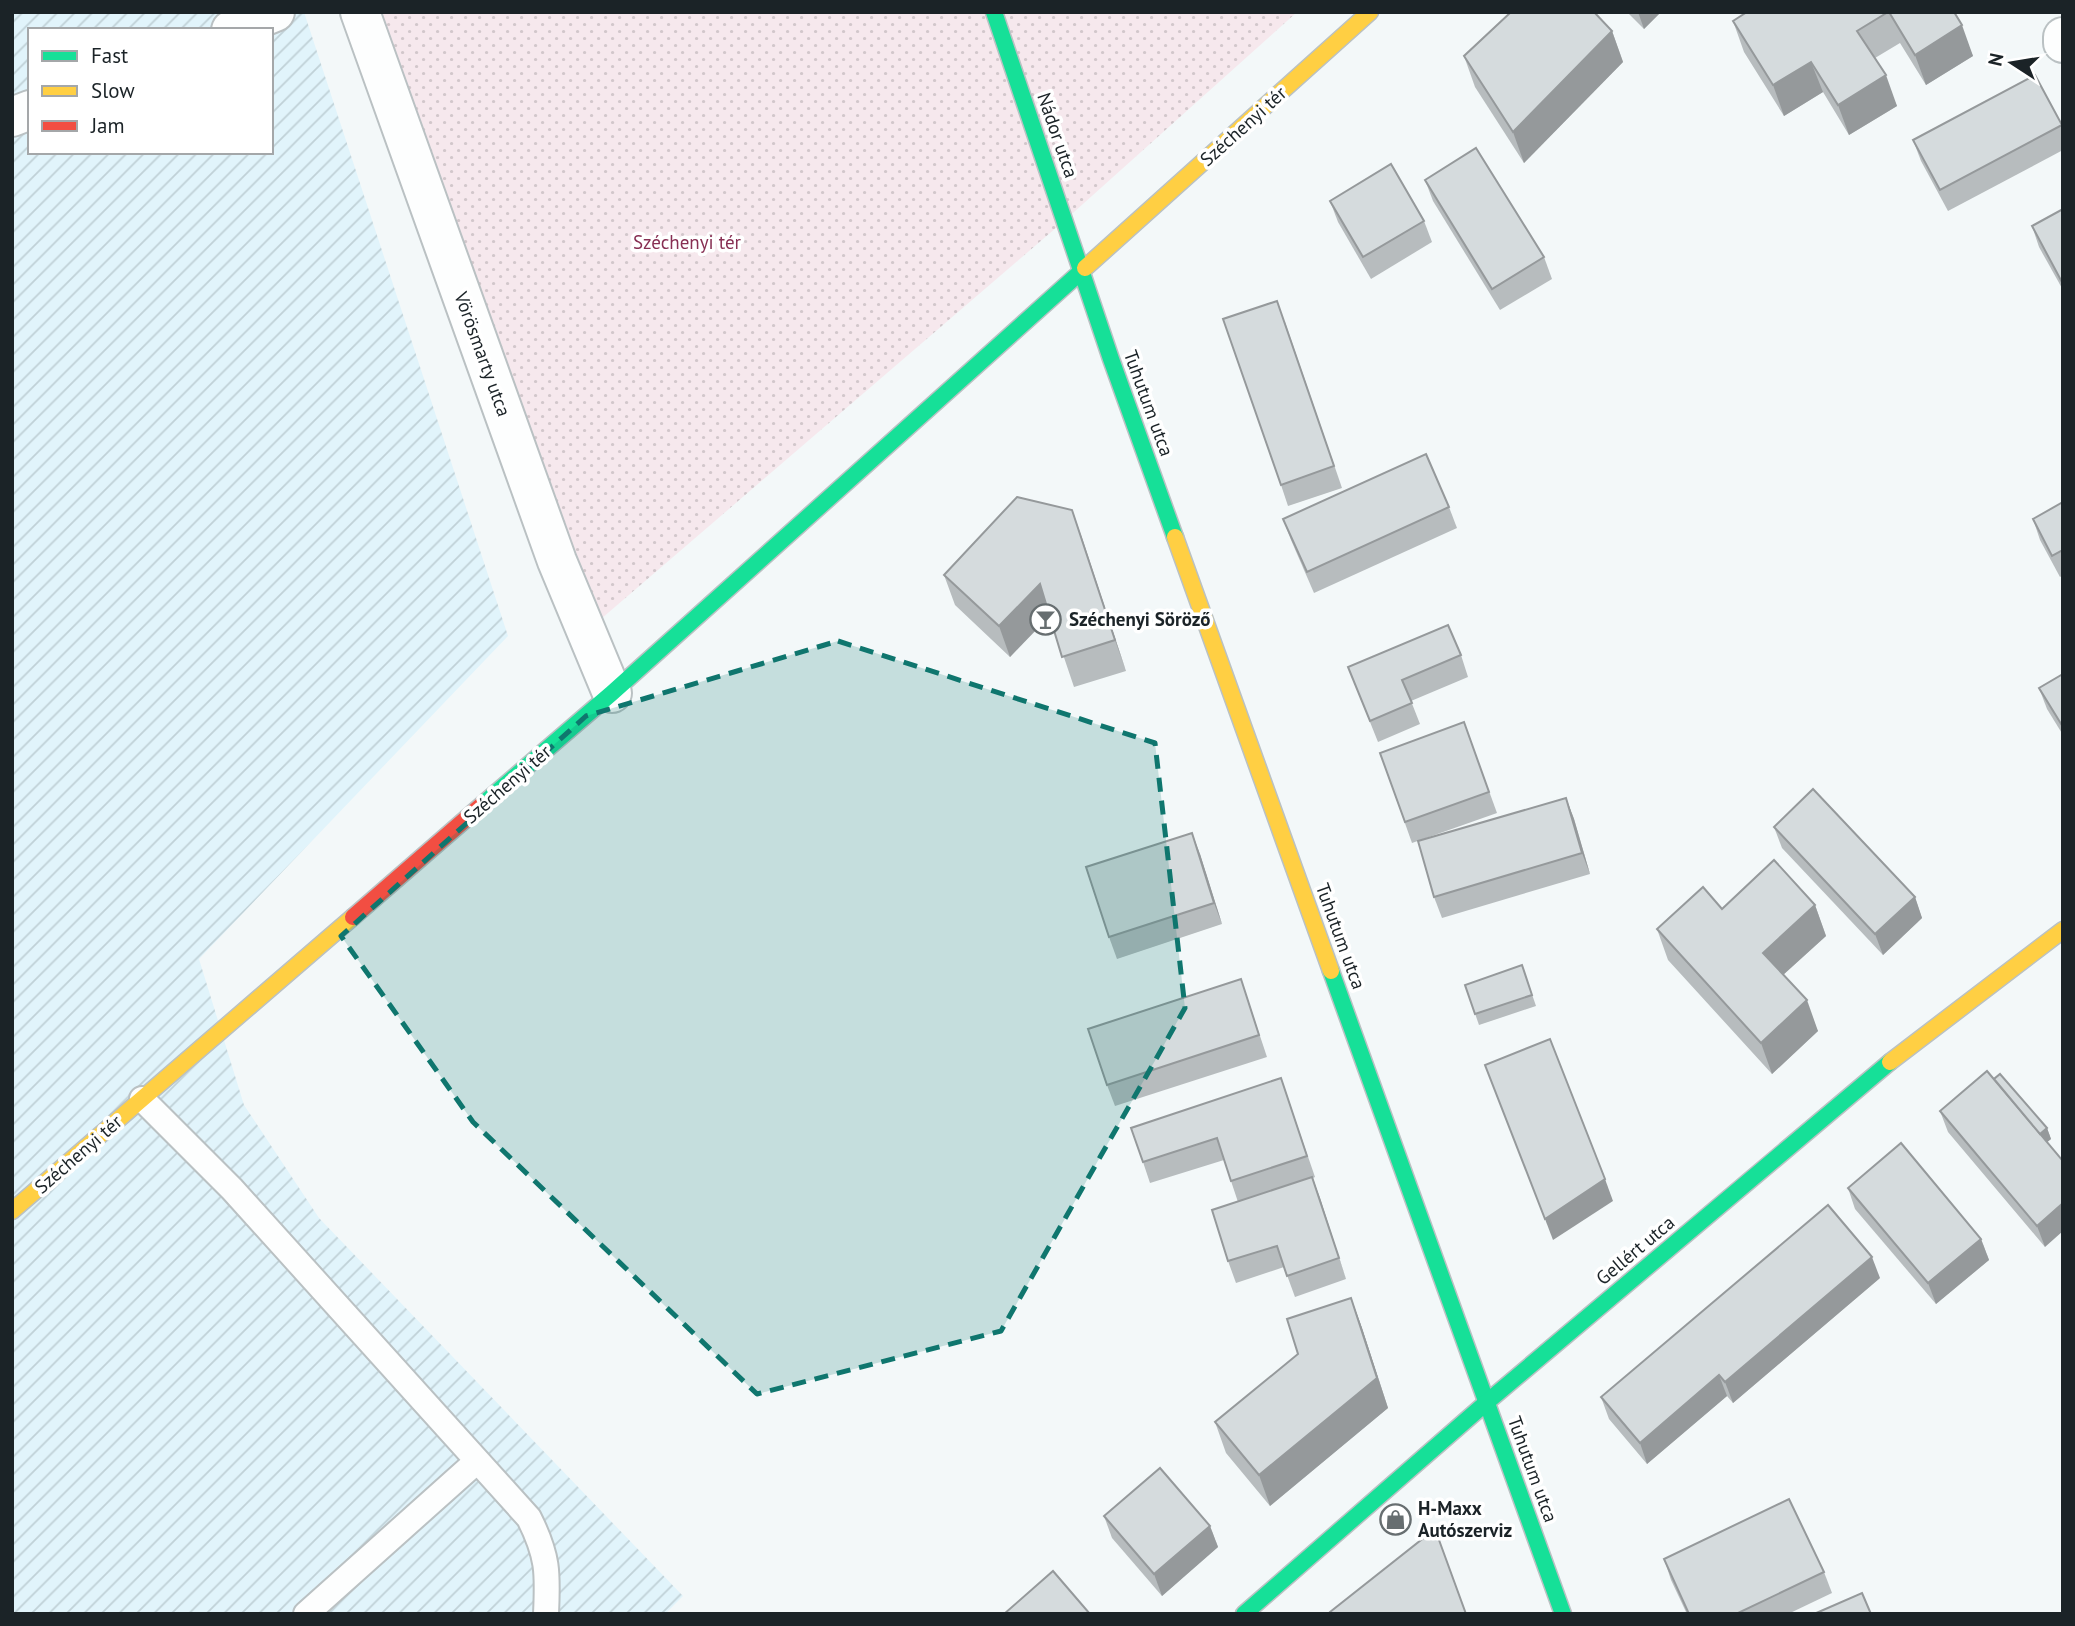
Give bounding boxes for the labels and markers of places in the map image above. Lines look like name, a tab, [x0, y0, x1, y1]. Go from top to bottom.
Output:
bar icon: Széchenyi Söröző	[1029, 602, 1063, 636]
place label: Széchenyi Söröző	[1069, 607, 1211, 631]
place label: H-Maxx Autószerviz	[1418, 1496, 1513, 1542]
shop icon: H-Maxx Autószerviz	[1378, 1502, 1412, 1536]

